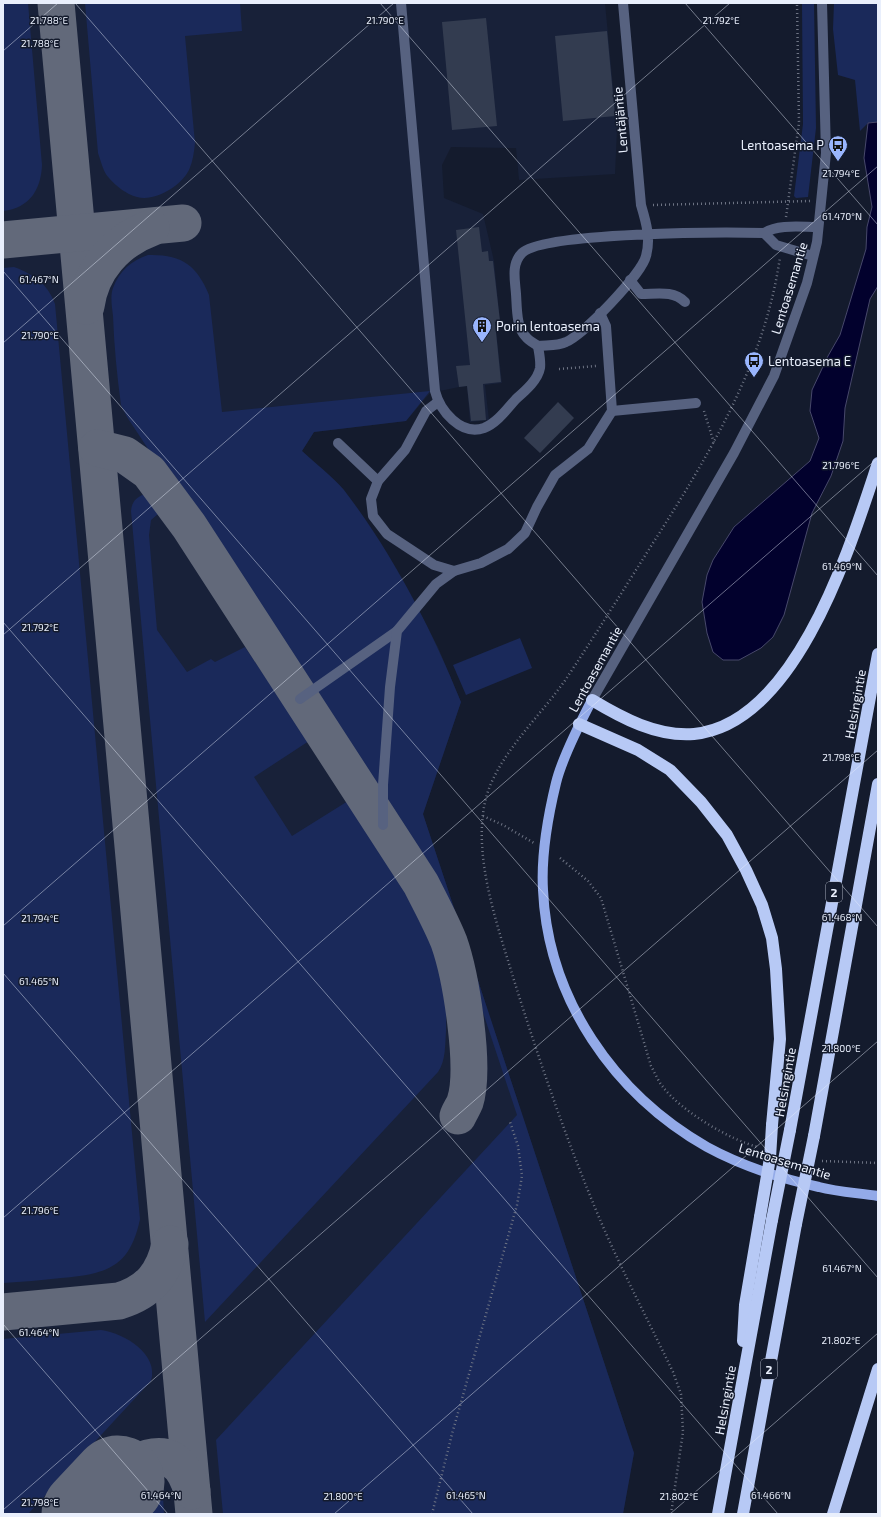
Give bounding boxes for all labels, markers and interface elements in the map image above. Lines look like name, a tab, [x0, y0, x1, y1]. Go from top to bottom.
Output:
text: 21.788°E	[30, 14, 68, 26]
text: 21.790°E	[366, 14, 404, 26]
text: 21.792°E	[702, 14, 740, 26]
text: 21.788°E	[21, 37, 59, 49]
street label: Lentäjäntie	[609, 86, 631, 154]
bus stop icon: Lentoasema P	[827, 134, 849, 162]
place label: Lentoasema P	[741, 137, 824, 153]
text: 21.794°E	[822, 167, 860, 179]
text: 61.470°N	[822, 210, 862, 222]
street label: Lentoasemantie	[767, 240, 811, 336]
text: 61.467°N	[19, 273, 59, 285]
building icon: Porin lentoasema	[471, 315, 493, 343]
place label: Porin lentoasema	[496, 318, 600, 334]
text: 21.790°E	[21, 329, 59, 341]
bus stop icon: Lentoasema E	[743, 350, 765, 378]
place label: Lentoasema E	[768, 353, 851, 369]
text: 21.796°E	[822, 459, 860, 471]
text: 61.469°N	[822, 560, 862, 572]
text: 21.792°E	[21, 621, 59, 633]
street label: Lentoasemantie	[565, 623, 625, 715]
street label: Helsingintie	[841, 668, 869, 740]
text: 21.798°E	[822, 751, 860, 763]
road number: 2	[826, 882, 842, 902]
text: 61.468°N	[822, 911, 862, 923]
text: 21.794°E	[21, 912, 59, 924]
text: 61.465°N	[19, 975, 59, 987]
text: 21.800°E	[821, 1042, 861, 1054]
street label: Helsingintie	[771, 1046, 799, 1118]
street label: Lentoasemantie	[737, 1139, 833, 1183]
text: 21.796°E	[21, 1204, 59, 1216]
text: 61.467°N	[822, 1262, 862, 1274]
text: 61.464°N	[19, 1326, 59, 1338]
text: 21.802°E	[822, 1334, 861, 1346]
road number: 2	[761, 1359, 777, 1379]
street label: Helsingintie	[711, 1364, 739, 1436]
text: 61.464°N	[141, 1489, 181, 1501]
text: 61.465°N	[446, 1489, 486, 1501]
text: 61.466°N	[751, 1489, 791, 1501]
text: 21.800°E	[323, 1490, 363, 1502]
text: 21.802°E	[660, 1490, 699, 1502]
text: 21.798°E	[21, 1496, 59, 1508]

